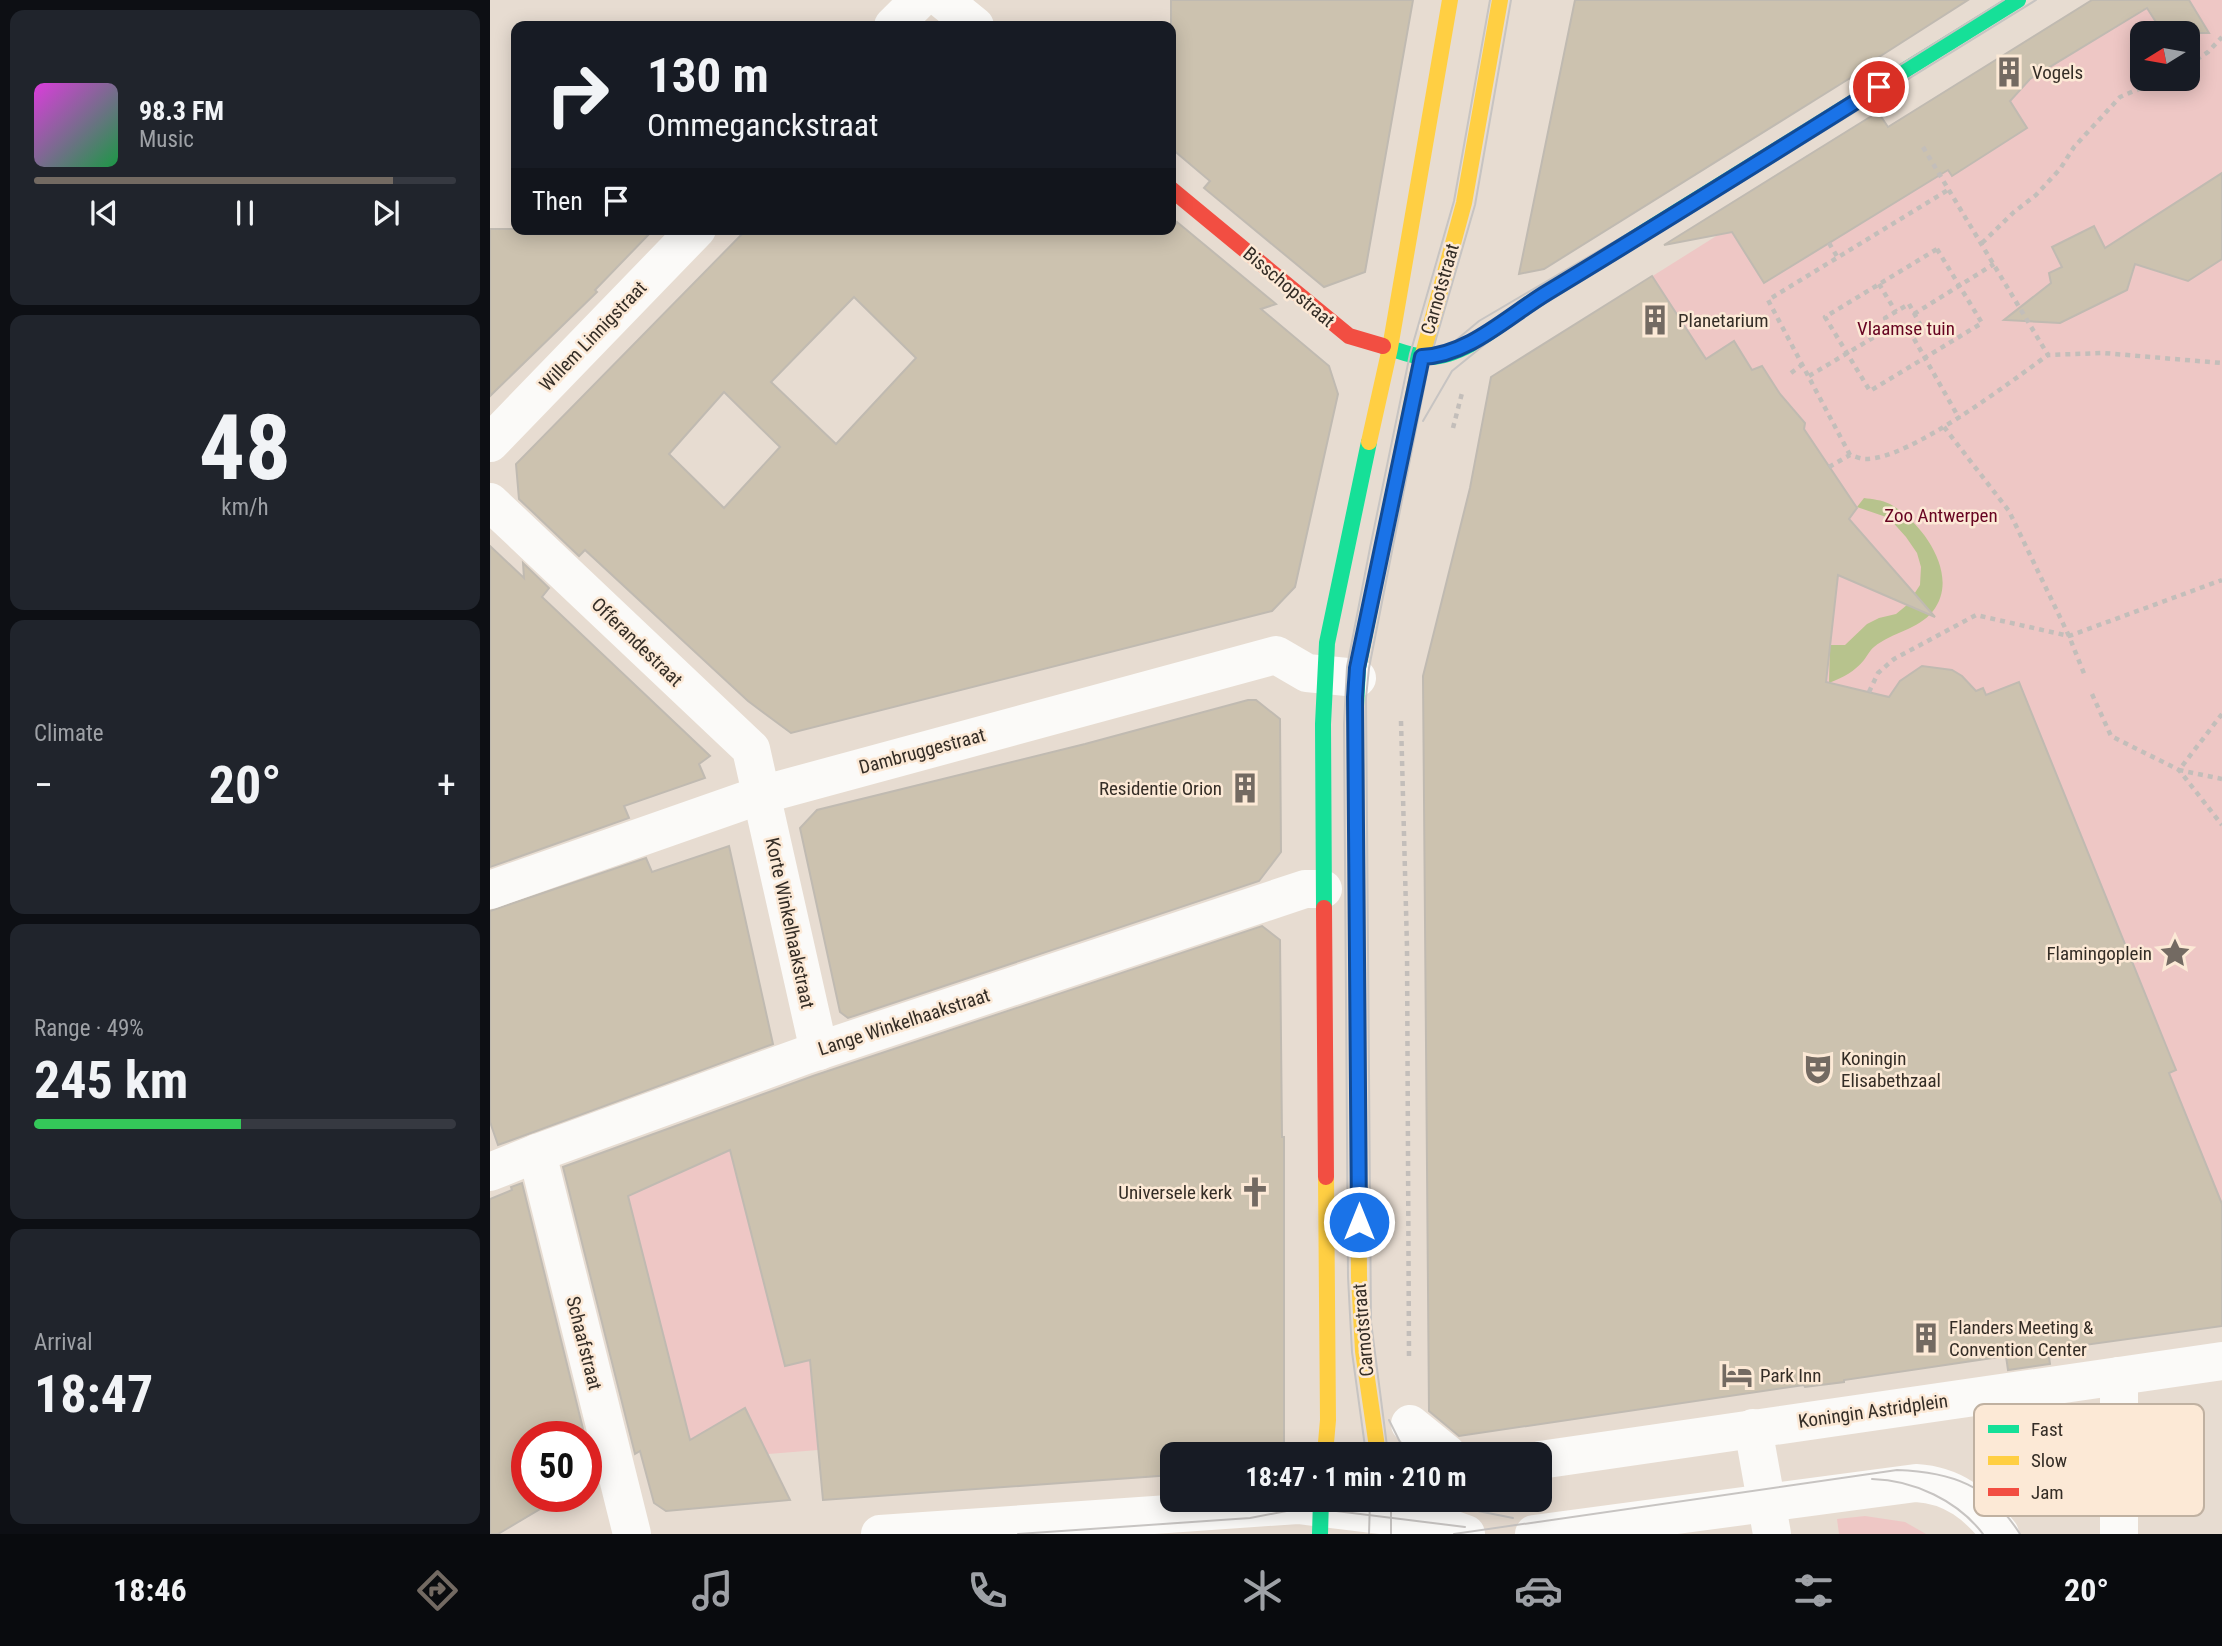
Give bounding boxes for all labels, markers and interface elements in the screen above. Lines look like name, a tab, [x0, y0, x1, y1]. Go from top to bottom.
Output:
north arrow	[2130, 21, 2200, 91]
map controls	[2130, 21, 2200, 91]
text: 130 m	[647, 47, 769, 104]
icon: right	[532, 49, 623, 140]
building icon: Vogels	[1992, 55, 2026, 89]
pin	[1849, 57, 1909, 117]
place label: Vogels	[2032, 61, 2083, 84]
icon: arrive	[1860, 68, 1898, 106]
text: 98.3 FM	[139, 96, 224, 126]
text: Ommeganckstraat	[647, 106, 879, 144]
text: Music	[139, 126, 194, 153]
icon: arrive	[597, 182, 635, 220]
text: Then	[532, 186, 583, 216]
icon: previous	[85, 194, 123, 232]
icon: pause	[226, 194, 264, 232]
icon: next	[367, 194, 405, 232]
street label: Carnotstraat	[1416, 241, 1464, 337]
street label: Bisschopstraat	[1239, 242, 1339, 332]
street label: Willem Linnigstraat	[535, 276, 651, 396]
building icon: Planetarium	[1638, 303, 1672, 337]
place label: Planetarium	[1678, 309, 1768, 332]
park label: Vlaamse tuin	[1857, 317, 1955, 340]
text: 48	[199, 395, 291, 501]
text: km/h	[221, 494, 269, 521]
park label: Zoo Antwerpen	[1884, 504, 1998, 527]
street label: Offerandestraat	[587, 593, 687, 691]
text: Climate	[34, 720, 104, 747]
street label: Dambruggestraat	[856, 723, 988, 779]
text: 20°	[209, 755, 281, 816]
text: −	[34, 763, 53, 807]
text: +	[437, 763, 456, 807]
building icon: Residentie Orion	[1228, 771, 1262, 805]
place label: Residentie Orion	[1099, 777, 1222, 800]
street label: Korte Winkelhaakstraat	[761, 836, 819, 1010]
place icon: Flamingoplein	[2158, 936, 2192, 970]
place label: Flamingoplein	[2046, 942, 2152, 965]
street label: Lange Winkelhaakstraat	[815, 983, 993, 1061]
text: Range · 49%	[34, 1015, 144, 1042]
place label: Koningin Elisabethzaal	[1841, 1047, 1941, 1092]
text: 245 km	[34, 1050, 188, 1111]
theatre icon: Koningin Elisabethzaal	[1801, 1052, 1835, 1086]
church icon: Universele kerk	[1238, 1175, 1272, 1209]
place label: Universele kerk	[1118, 1181, 1232, 1204]
position arrow	[1322, 1185, 1396, 1259]
street label: Carnotstraat	[1347, 1282, 1379, 1378]
street label: Schaafstraat	[561, 1294, 607, 1392]
place label: Flanders Meeting & Convention Center	[1949, 1316, 2094, 1361]
building icon: Flanders Meeting & Convention Center	[1909, 1321, 1943, 1355]
text: Arrival	[34, 1329, 93, 1356]
hotel icon: Park Inn	[1720, 1358, 1754, 1392]
text: 18:47	[34, 1364, 153, 1425]
place label: Park Inn	[1760, 1364, 1821, 1387]
street label: Koningin Astridplein	[1797, 1389, 1949, 1433]
legend	[1974, 1404, 2204, 1516]
text: Fast	[2031, 1418, 2063, 1441]
speed limit sign: 50	[511, 1421, 602, 1512]
text: Slow	[2031, 1449, 2067, 1472]
text: 18:47 · 1 min · 210 m	[1246, 1462, 1466, 1492]
text: Jam	[2031, 1481, 2064, 1504]
icon: directions	[413, 1566, 462, 1615]
icon: music	[688, 1566, 737, 1615]
icon: phone	[963, 1566, 1012, 1615]
icon: climate	[1238, 1566, 1287, 1615]
icon: car	[1514, 1566, 1563, 1615]
icon: filters	[1789, 1566, 1838, 1615]
text: 18:46	[113, 1571, 187, 1609]
text: 20°	[2064, 1571, 2109, 1609]

